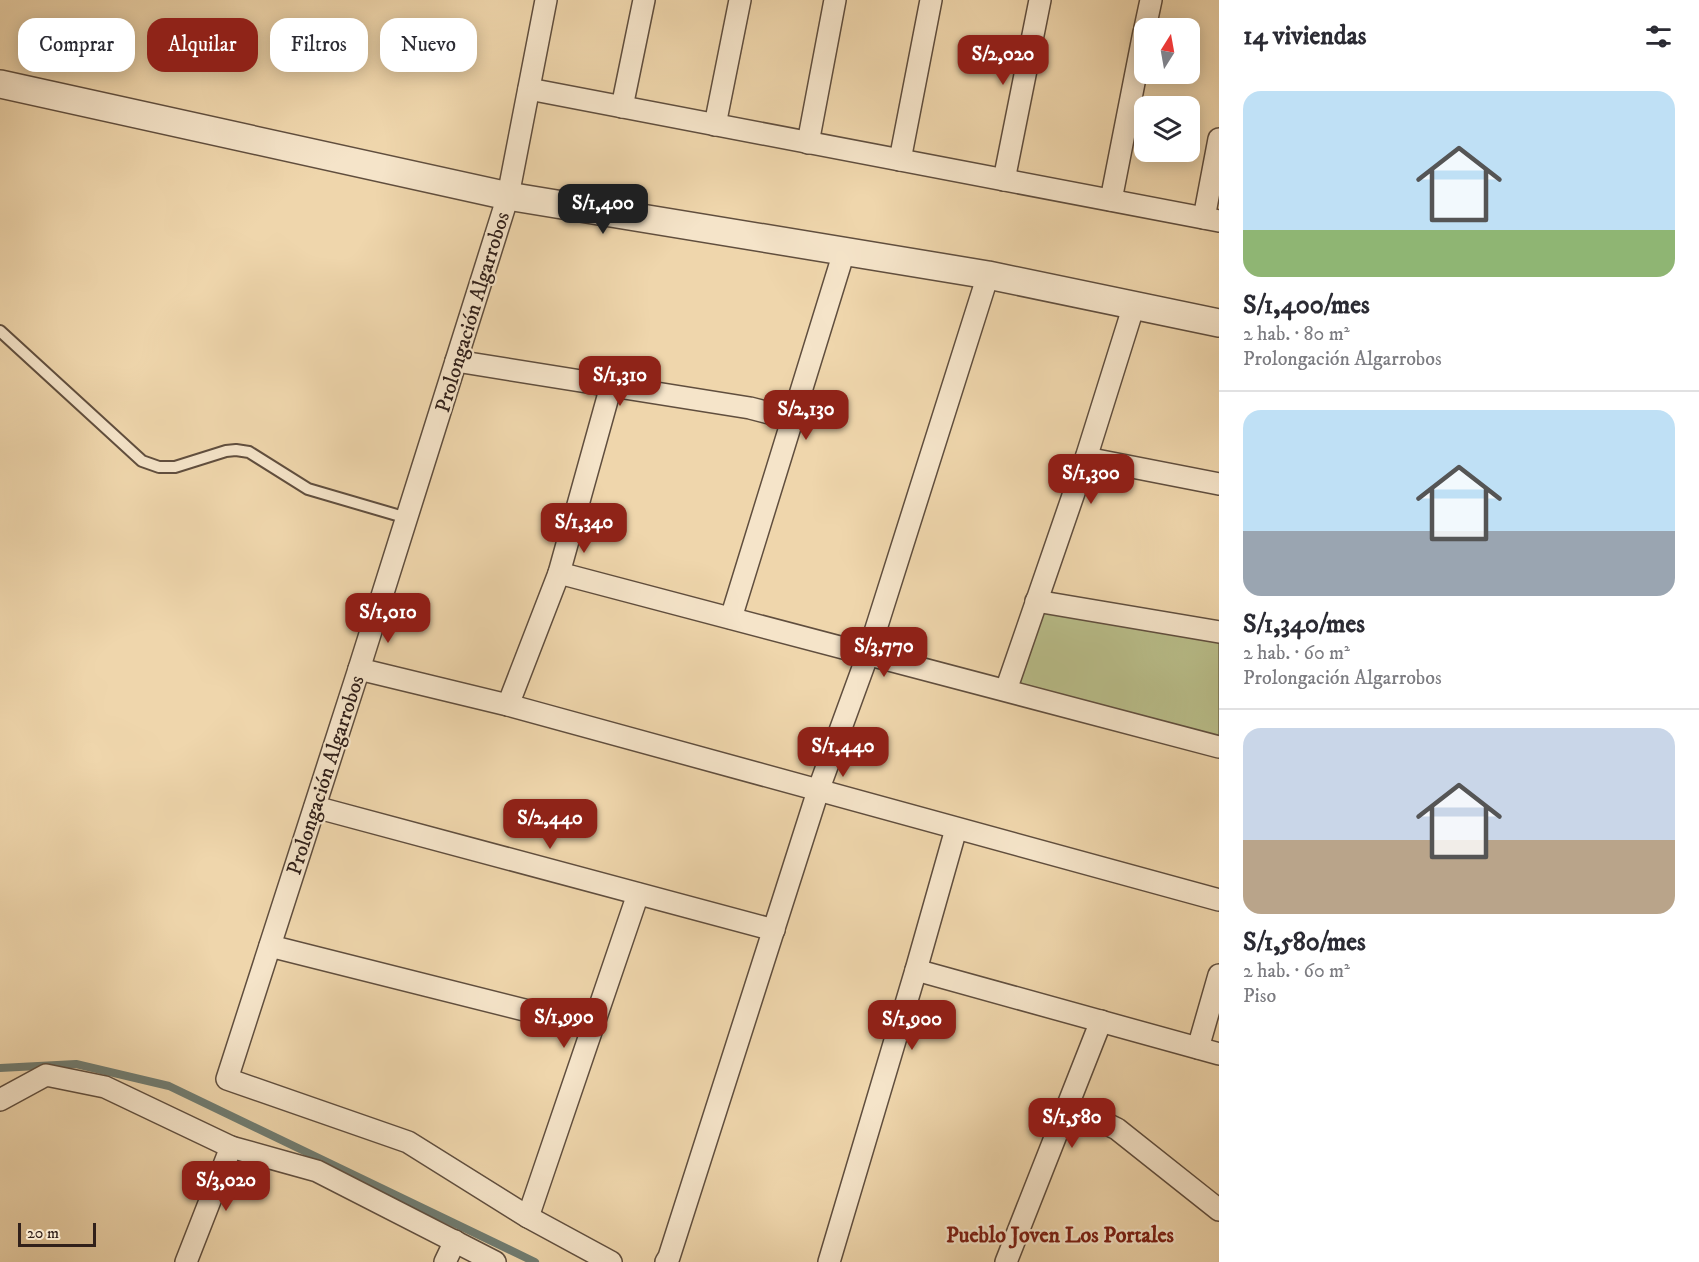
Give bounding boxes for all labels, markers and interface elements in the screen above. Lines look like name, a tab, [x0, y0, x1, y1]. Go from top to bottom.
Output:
chip: Comprar	[18, 18, 135, 72]
chip: Alquilar	[147, 18, 258, 72]
chip: Filtros	[270, 18, 368, 72]
chip: Nuevo	[380, 18, 477, 72]
north arrow	[1134, 18, 1200, 84]
map controls	[1134, 18, 1200, 162]
text: 14 viviendas	[1243, 20, 1366, 53]
icon: filters	[1642, 20, 1675, 53]
pin: S/2,020	[948, 35, 1058, 86]
text: S/2,020	[972, 42, 1034, 67]
button: layers	[1134, 96, 1200, 162]
icon: home	[1405, 130, 1513, 238]
pin: S/1,400	[548, 184, 658, 235]
text: S/1,400	[572, 191, 634, 216]
street label: Prolongación Algarrobos	[430, 209, 516, 416]
text: S/1,400/mes	[1243, 289, 1370, 322]
text: 2 hab. · 80 m²	[1243, 322, 1350, 347]
text: Prolongación Algarrobos	[1243, 347, 1442, 372]
pin: S/1,310	[565, 356, 675, 407]
text: S/1,310	[593, 363, 647, 388]
pin: S/2,130	[751, 390, 861, 441]
text: S/2,130	[778, 397, 834, 422]
icon: home	[1405, 449, 1513, 557]
pin: S/1,300	[1036, 454, 1146, 505]
text: S/1,300	[1062, 461, 1120, 486]
pin: S/1,340	[529, 503, 639, 554]
text: S/1,340	[555, 510, 613, 535]
pin: S/1,010	[333, 593, 443, 644]
text: S/1,010	[359, 600, 417, 625]
text: S/1,340/mes	[1243, 608, 1365, 641]
pin: S/3,770	[829, 627, 939, 678]
text: S/3,770	[854, 634, 914, 659]
text: 2 hab. · 60 m²	[1243, 641, 1350, 666]
text: Prolongación Algarrobos	[1243, 666, 1442, 691]
street label: Prolongación Algarrobos	[281, 672, 371, 879]
pin: S/1,440	[788, 727, 898, 778]
text: S/1,440	[812, 734, 874, 759]
icon: home	[1405, 767, 1513, 875]
pin: S/2,440	[495, 799, 605, 850]
text: S/2,440	[517, 806, 583, 831]
text: S/1,580/mes	[1243, 926, 1366, 959]
text: 2 hab. · 60 m²	[1243, 959, 1350, 984]
text: Piso	[1243, 984, 1276, 1009]
pin: S/1,990	[509, 998, 619, 1049]
pin: S/1,900	[857, 1000, 967, 1051]
text: S/1,990	[534, 1005, 594, 1030]
text: S/1,900	[882, 1007, 942, 1032]
pin: S/1,580	[1017, 1098, 1127, 1149]
text: S/1,580	[1042, 1105, 1102, 1130]
pin: S/3,020	[171, 1161, 281, 1212]
text: S/3,020	[196, 1168, 256, 1193]
scale bar	[18, 1220, 96, 1248]
district label: Pueblo Joven Los Portales	[946, 1222, 1175, 1249]
text: 20 m	[27, 1223, 59, 1243]

